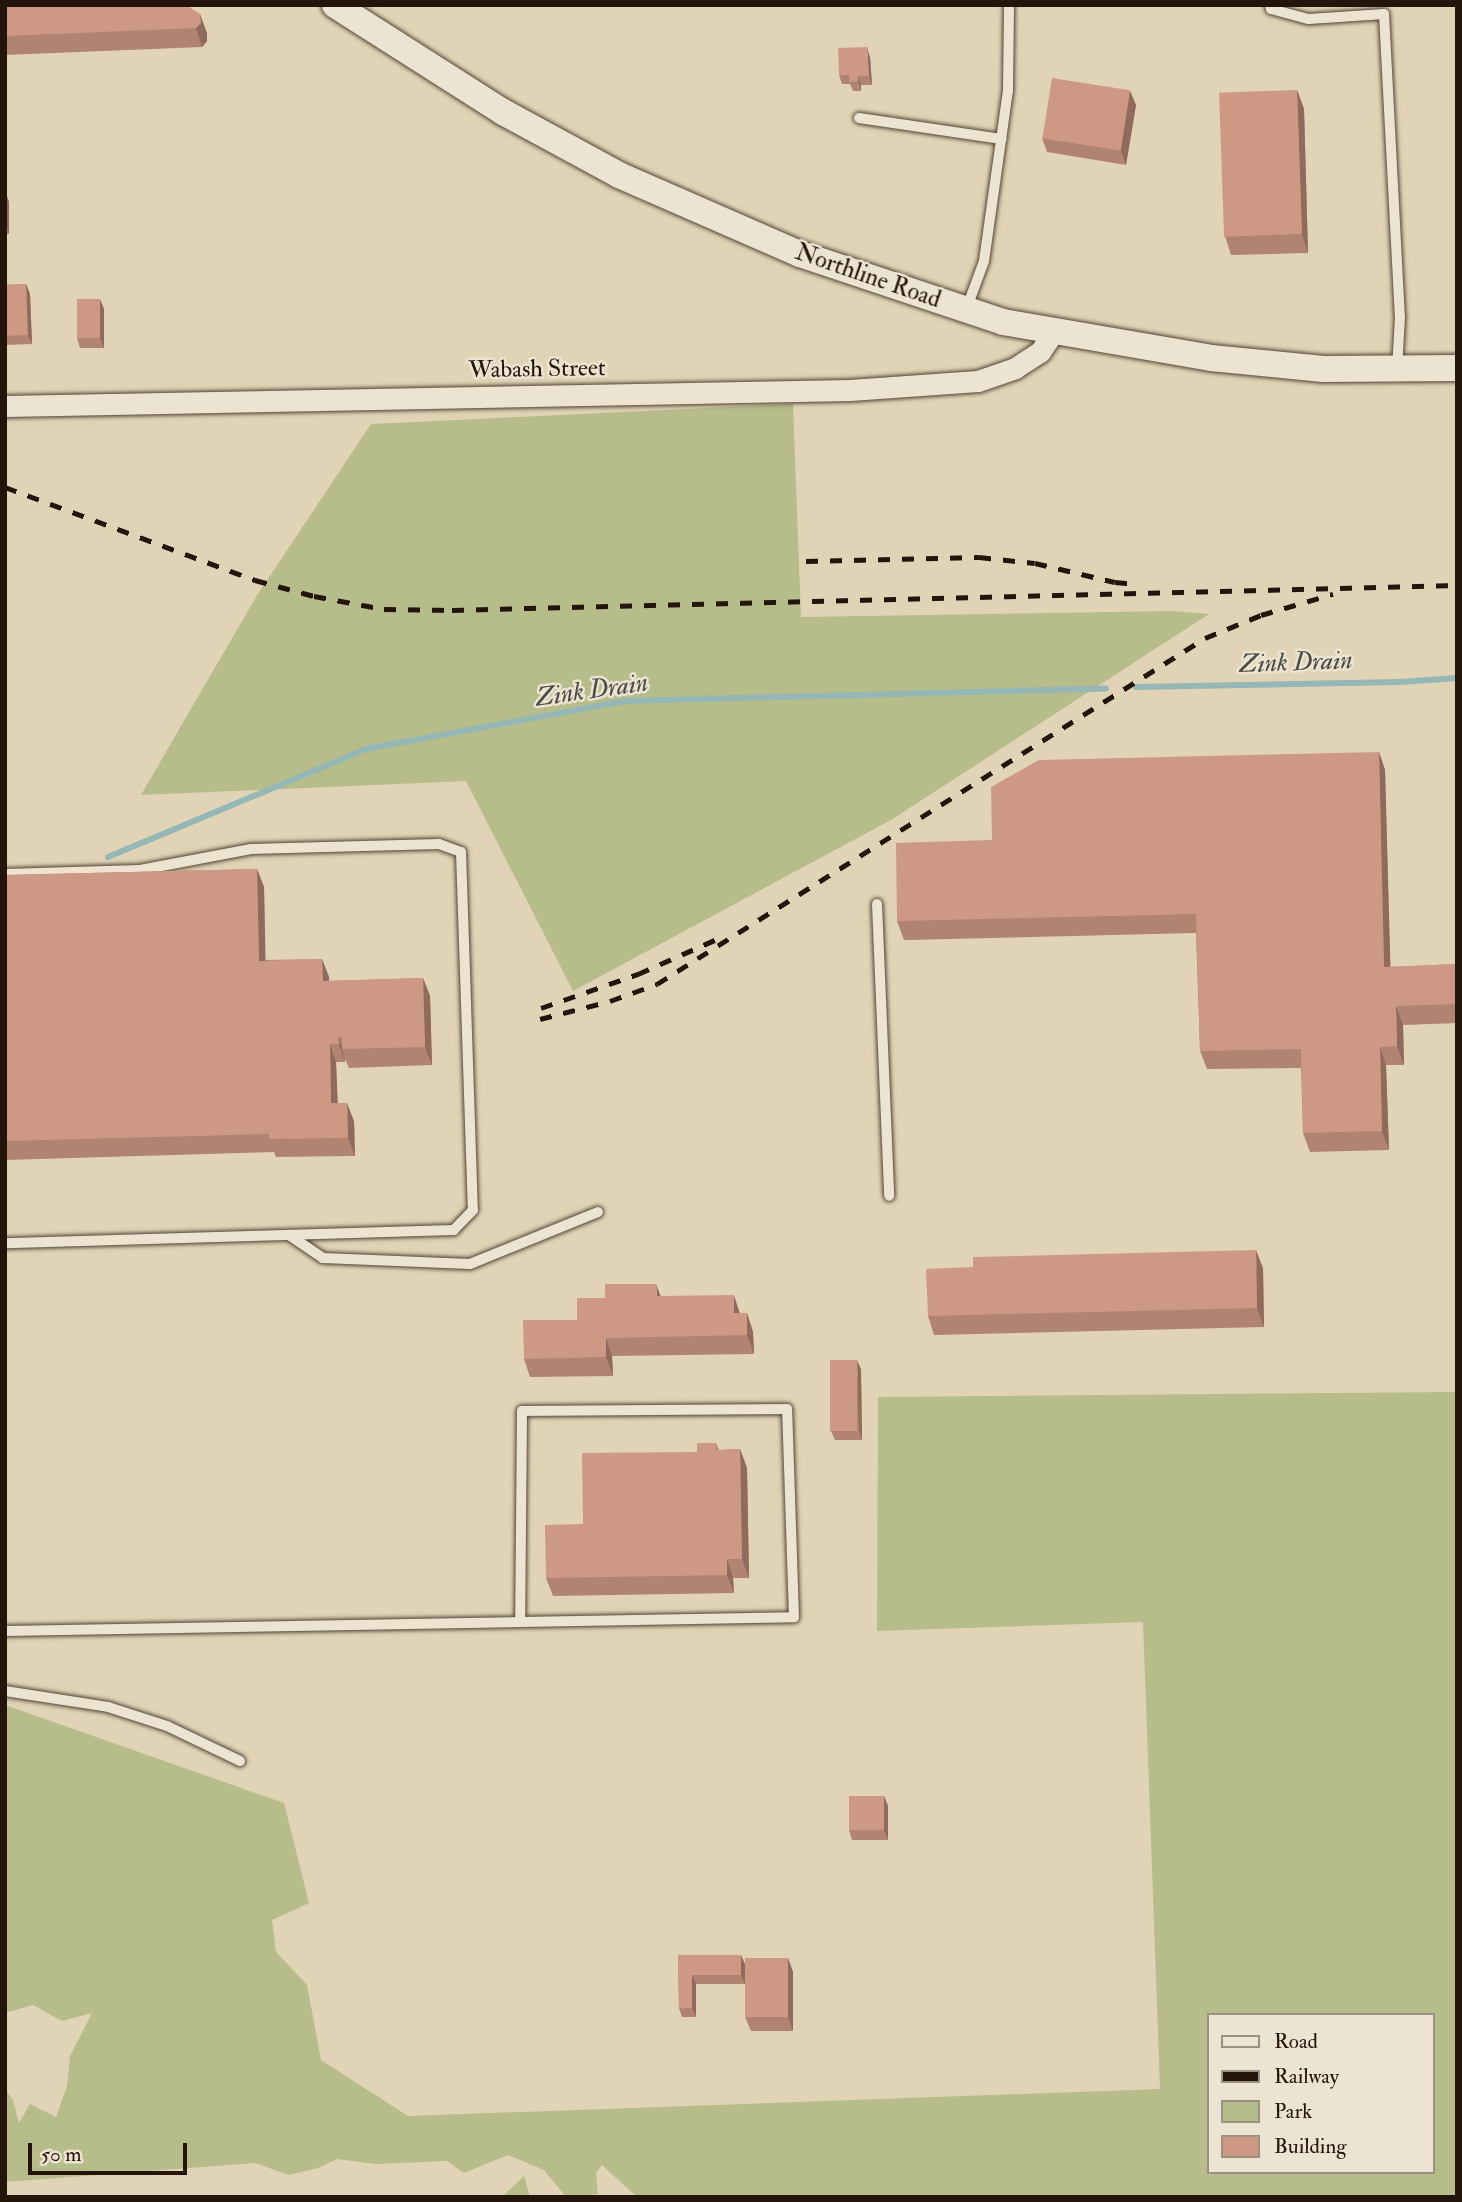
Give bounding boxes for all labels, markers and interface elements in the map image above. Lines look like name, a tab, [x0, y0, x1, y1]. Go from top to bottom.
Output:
street label: Northline Road	[791, 238, 945, 314]
street label: Wabash Street	[468, 353, 606, 385]
water label: Zink Drain	[1239, 645, 1353, 681]
water label: Zink Drain	[534, 668, 650, 714]
legend	[1206, 2013, 1434, 2174]
text: Road	[1274, 2028, 1318, 2055]
text: Railway	[1274, 2063, 1339, 2090]
text: Park	[1274, 2098, 1312, 2125]
scale bar	[32, 2128, 191, 2172]
text: Building	[1274, 2133, 1347, 2160]
text: 50 m	[41, 2141, 82, 2168]

